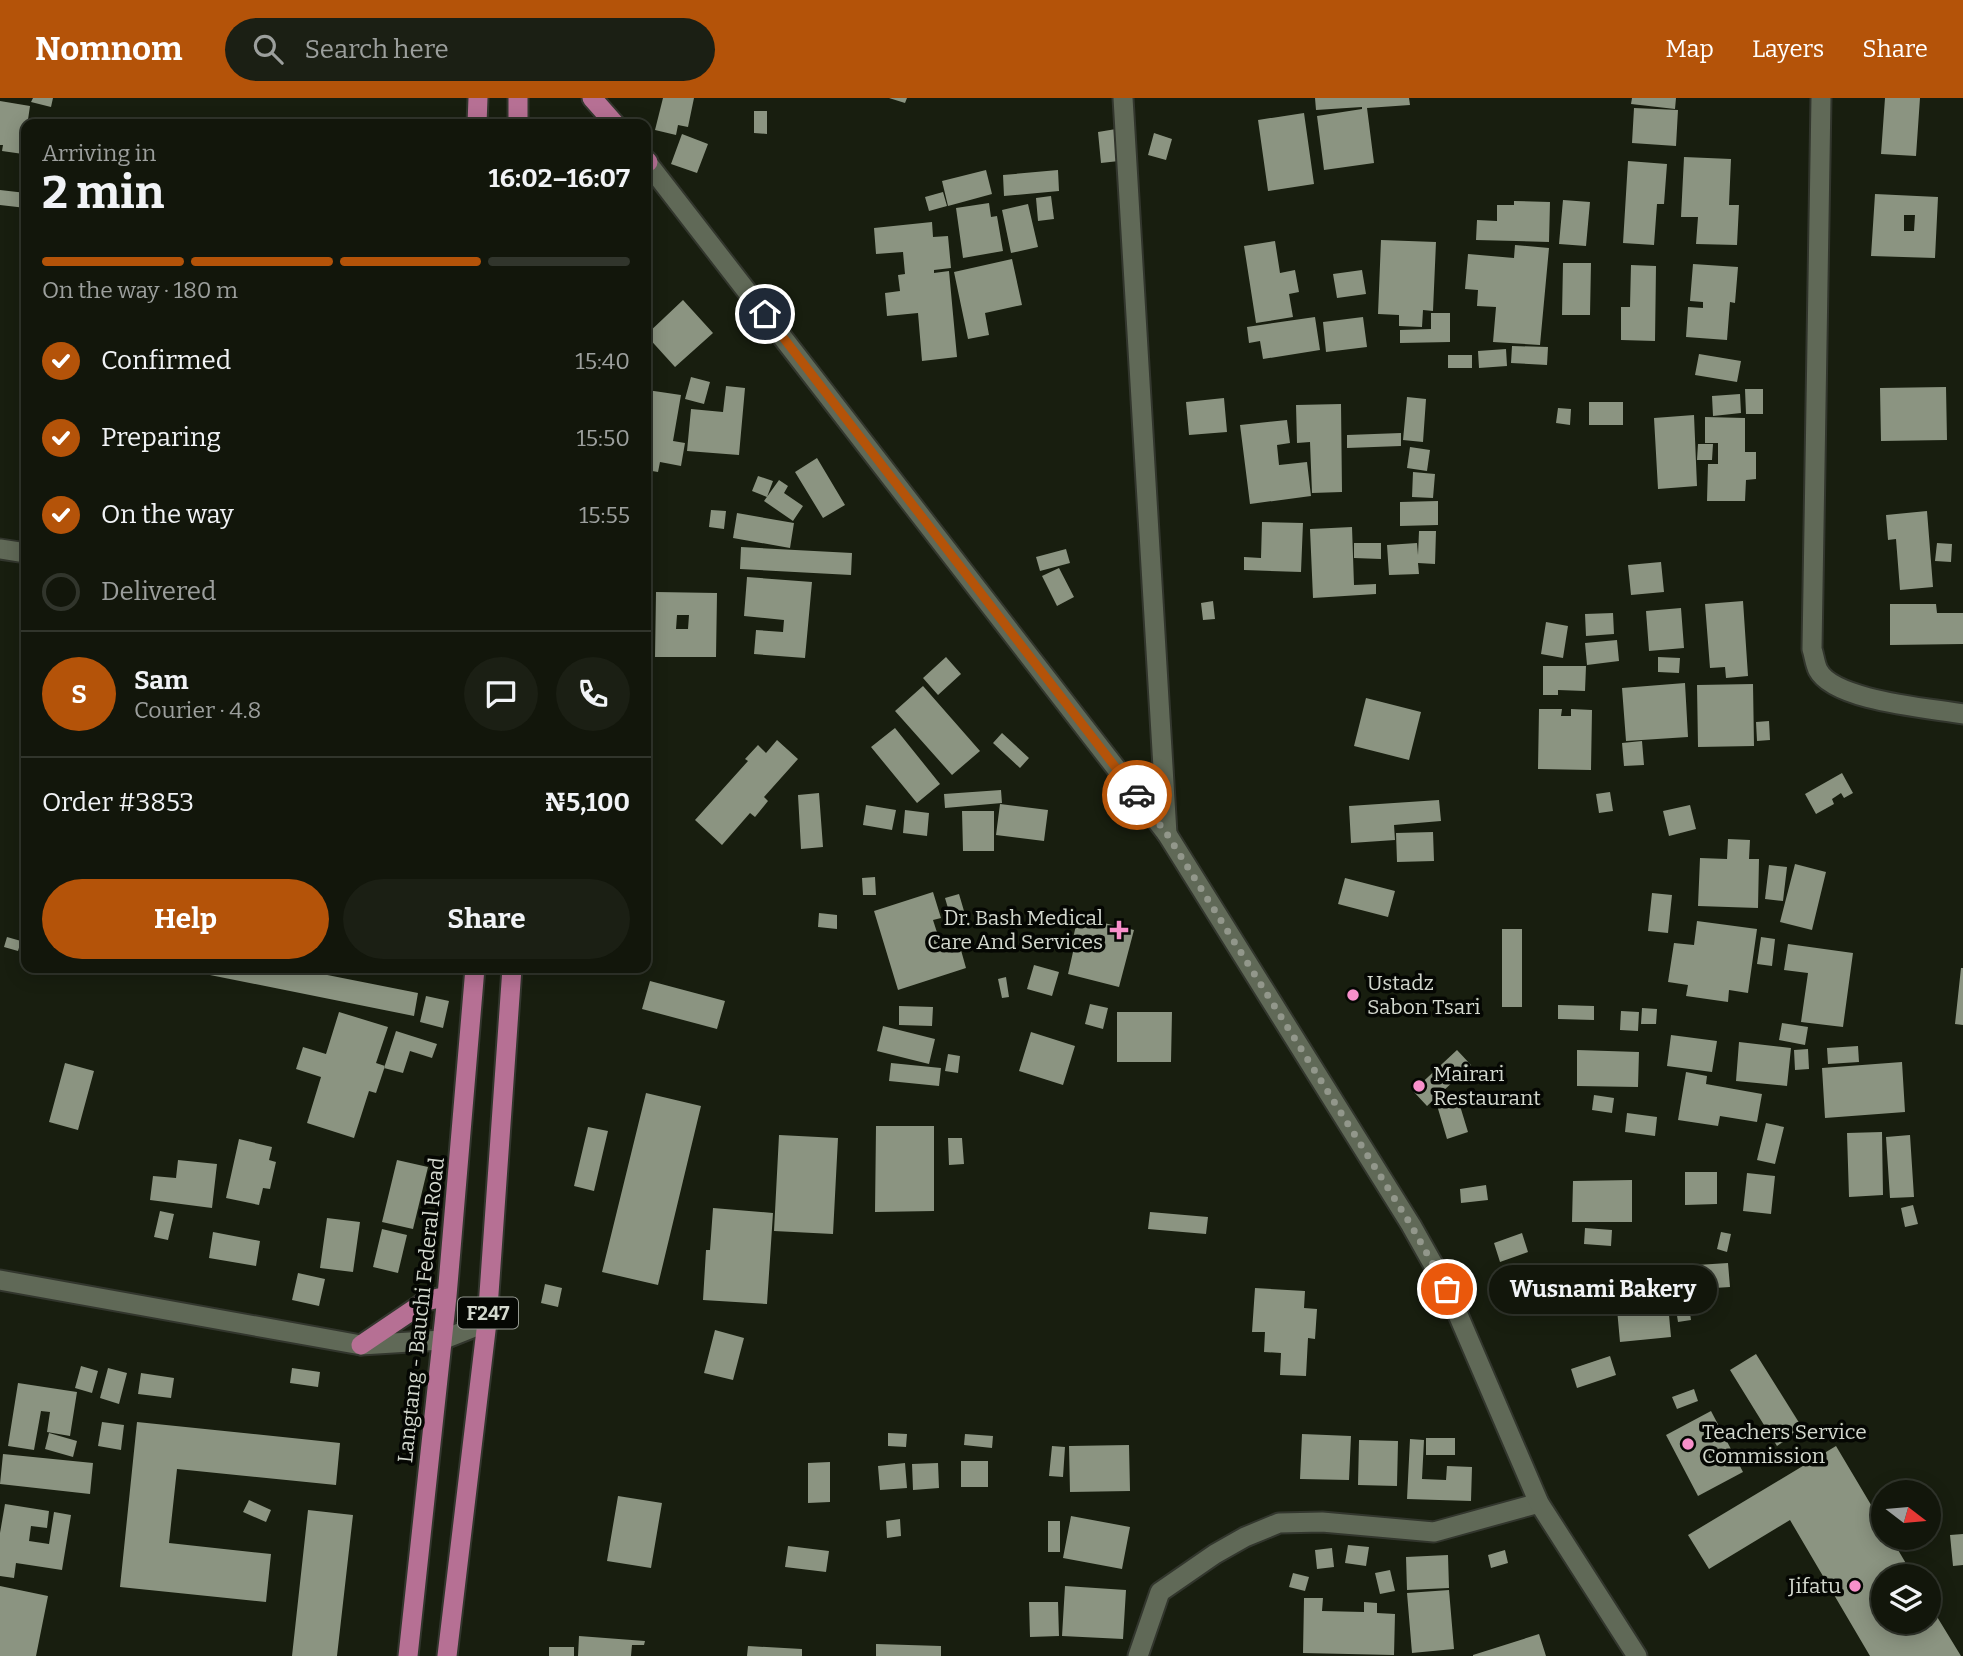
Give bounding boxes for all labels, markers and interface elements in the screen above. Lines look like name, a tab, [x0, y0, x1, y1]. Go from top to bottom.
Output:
search box	[225, 18, 715, 81]
text: Nomnom	[35, 29, 183, 69]
icon: search	[249, 30, 287, 68]
text: Search here	[305, 34, 449, 65]
text: Map	[1666, 35, 1714, 63]
text: Layers	[1752, 35, 1824, 63]
text: Share	[1862, 35, 1928, 63]
text: Arriving in	[42, 139, 156, 167]
text: 16:02–16:07	[488, 163, 630, 194]
text: 2 min	[42, 165, 164, 220]
text: On the way · 180 m	[42, 276, 238, 304]
pin	[735, 284, 795, 344]
icon: home	[746, 295, 784, 333]
icon: check	[42, 342, 80, 380]
text: Confirmed	[101, 345, 231, 376]
text: 15:40	[575, 347, 630, 375]
icon: check	[42, 419, 80, 457]
text: Preparing	[101, 422, 221, 453]
text: 15:50	[577, 424, 630, 452]
icon: check	[42, 496, 80, 534]
text: On the way	[101, 499, 234, 530]
text: 15:55	[579, 501, 630, 529]
text: Delivered	[101, 576, 216, 607]
button: chat	[464, 657, 538, 731]
button: phone	[556, 657, 630, 731]
text: Sam	[134, 665, 189, 696]
text: S	[71, 679, 87, 710]
text: Courier · 4.8	[134, 696, 261, 724]
courier	[1102, 760, 1172, 830]
icon: car	[1118, 776, 1156, 814]
text: Order #3853	[42, 787, 194, 818]
text: ₦5,100	[544, 787, 630, 818]
button: Help	[42, 879, 329, 959]
button: Share	[343, 879, 630, 959]
place label: Dr. Bash Medical Care And Services	[927, 905, 1103, 955]
marker: Dr. Bash Medical Care And Services	[1109, 920, 1129, 940]
place label: Ustadz Sabon Tsari	[1367, 970, 1480, 1020]
marker: Ustadz Sabon Tsari	[1345, 987, 1361, 1003]
place label: Mairari Restaurant	[1433, 1061, 1541, 1111]
marker: Mairari Restaurant	[1411, 1078, 1427, 1094]
street label: Langtang - Bauchi Federal Road	[392, 1156, 450, 1464]
pin	[1417, 1259, 1477, 1319]
callout: Wusnami Bakery	[1489, 1264, 1716, 1314]
icon: bag	[1428, 1270, 1466, 1308]
text: Wusnami Bakery	[1510, 1275, 1696, 1303]
road number: F247	[458, 1298, 518, 1329]
place label: Teachers Service Commission	[1702, 1419, 1867, 1469]
marker: Teachers Service Commission	[1680, 1436, 1696, 1452]
north arrow	[1871, 1480, 1941, 1550]
map controls	[1871, 1480, 1941, 1634]
button: layers	[1871, 1564, 1941, 1634]
place label: Jifatu	[1788, 1573, 1841, 1599]
marker: Jifatu	[1847, 1578, 1863, 1594]

